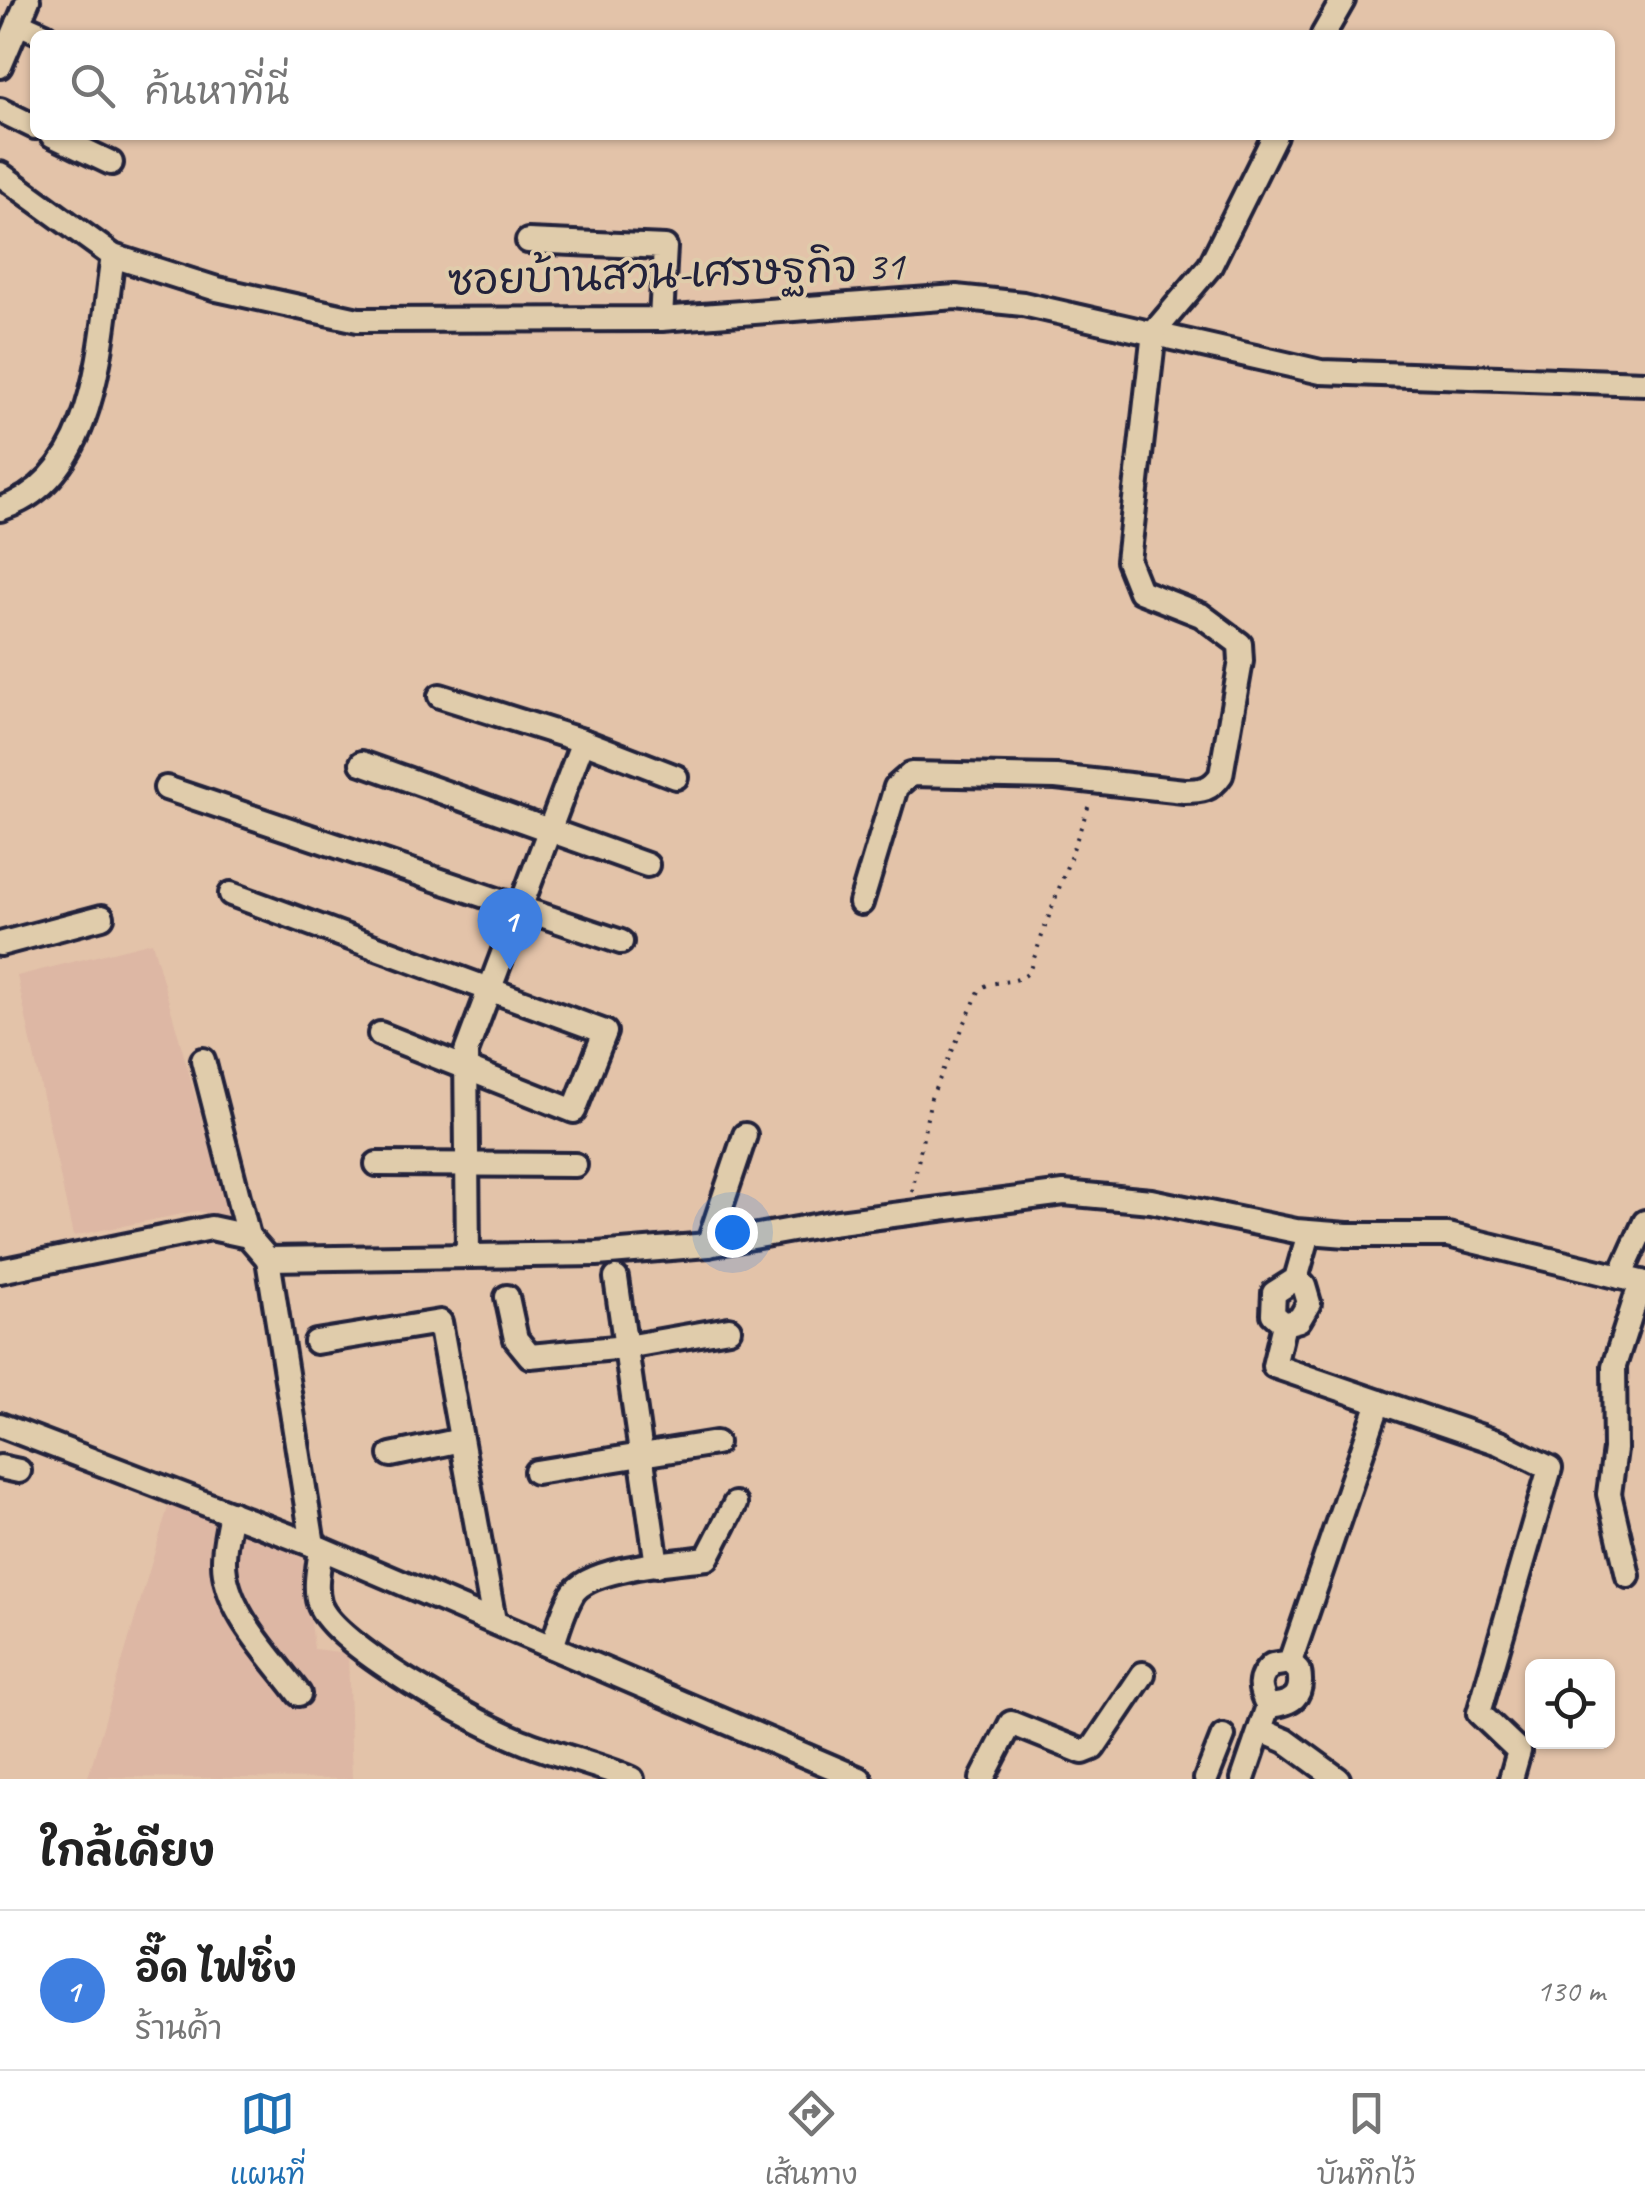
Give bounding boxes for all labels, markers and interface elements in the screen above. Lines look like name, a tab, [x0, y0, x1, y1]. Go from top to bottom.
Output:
search box	[30, 30, 1615, 140]
icon: search	[65, 58, 120, 113]
text: ค้นหาที่นี่	[145, 68, 289, 115]
street label: ซอยบ้านสวน-เศรษฐกิจ 31	[447, 238, 907, 309]
pin: 1	[478, 888, 542, 970]
your location	[707, 1207, 758, 1258]
map controls	[1525, 1659, 1615, 1749]
button: locate	[1525, 1659, 1615, 1749]
text: ใกล้เคียง	[40, 1825, 215, 1878]
text: อี๊ด ไฟซิ่ง	[135, 1945, 297, 1992]
text: 1	[65, 1970, 80, 2011]
text: 130 m	[1536, 1970, 1605, 2011]
text: ร้านค้า	[135, 2008, 222, 2049]
tab: แผนที่	[230, 2086, 305, 2195]
tab: เส้นทาง	[765, 2086, 857, 2195]
tab: บันทึกไว้	[1317, 2086, 1415, 2195]

